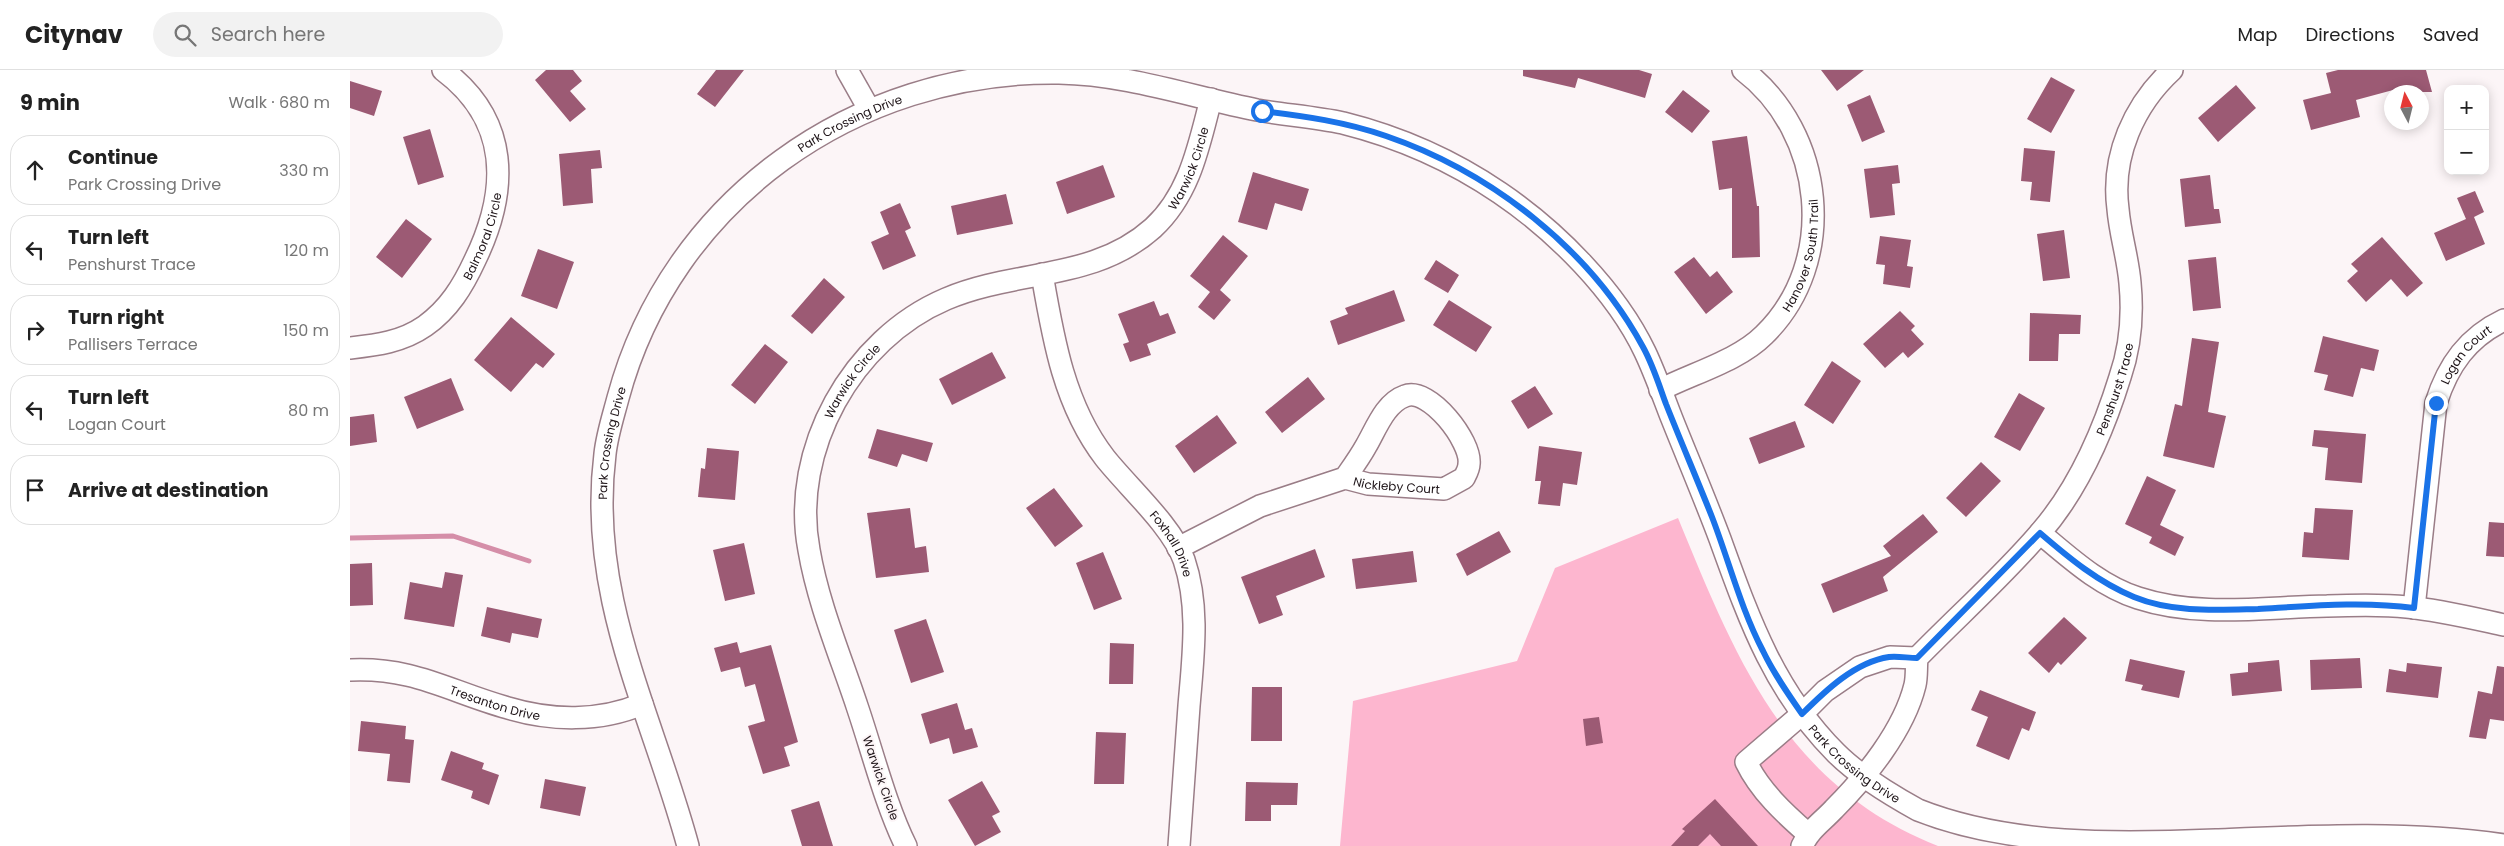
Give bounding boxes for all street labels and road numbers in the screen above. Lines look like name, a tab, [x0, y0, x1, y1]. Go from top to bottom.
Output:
street label: Park Crossing Drive	[794, 90, 904, 156]
street label: Warwick Circle	[1164, 125, 1212, 213]
street label: Balmoral Circle	[458, 191, 505, 283]
street label: Hanover South Trail	[1778, 198, 1822, 315]
street label: Logan Court	[2436, 321, 2494, 387]
street label: Warwick Circle	[820, 339, 884, 421]
street label: Penshurst Trace	[2091, 342, 2137, 438]
street label: Park Crossing Drive	[593, 384, 629, 500]
street label: Nickleby Court	[1351, 472, 1440, 497]
street label: Foxhall Drive	[1146, 507, 1197, 579]
street label: Tresanton Drive	[448, 681, 542, 724]
street label: Park Crossing Drive	[1805, 721, 1904, 807]
street label: Warwick Circle	[859, 734, 903, 822]

